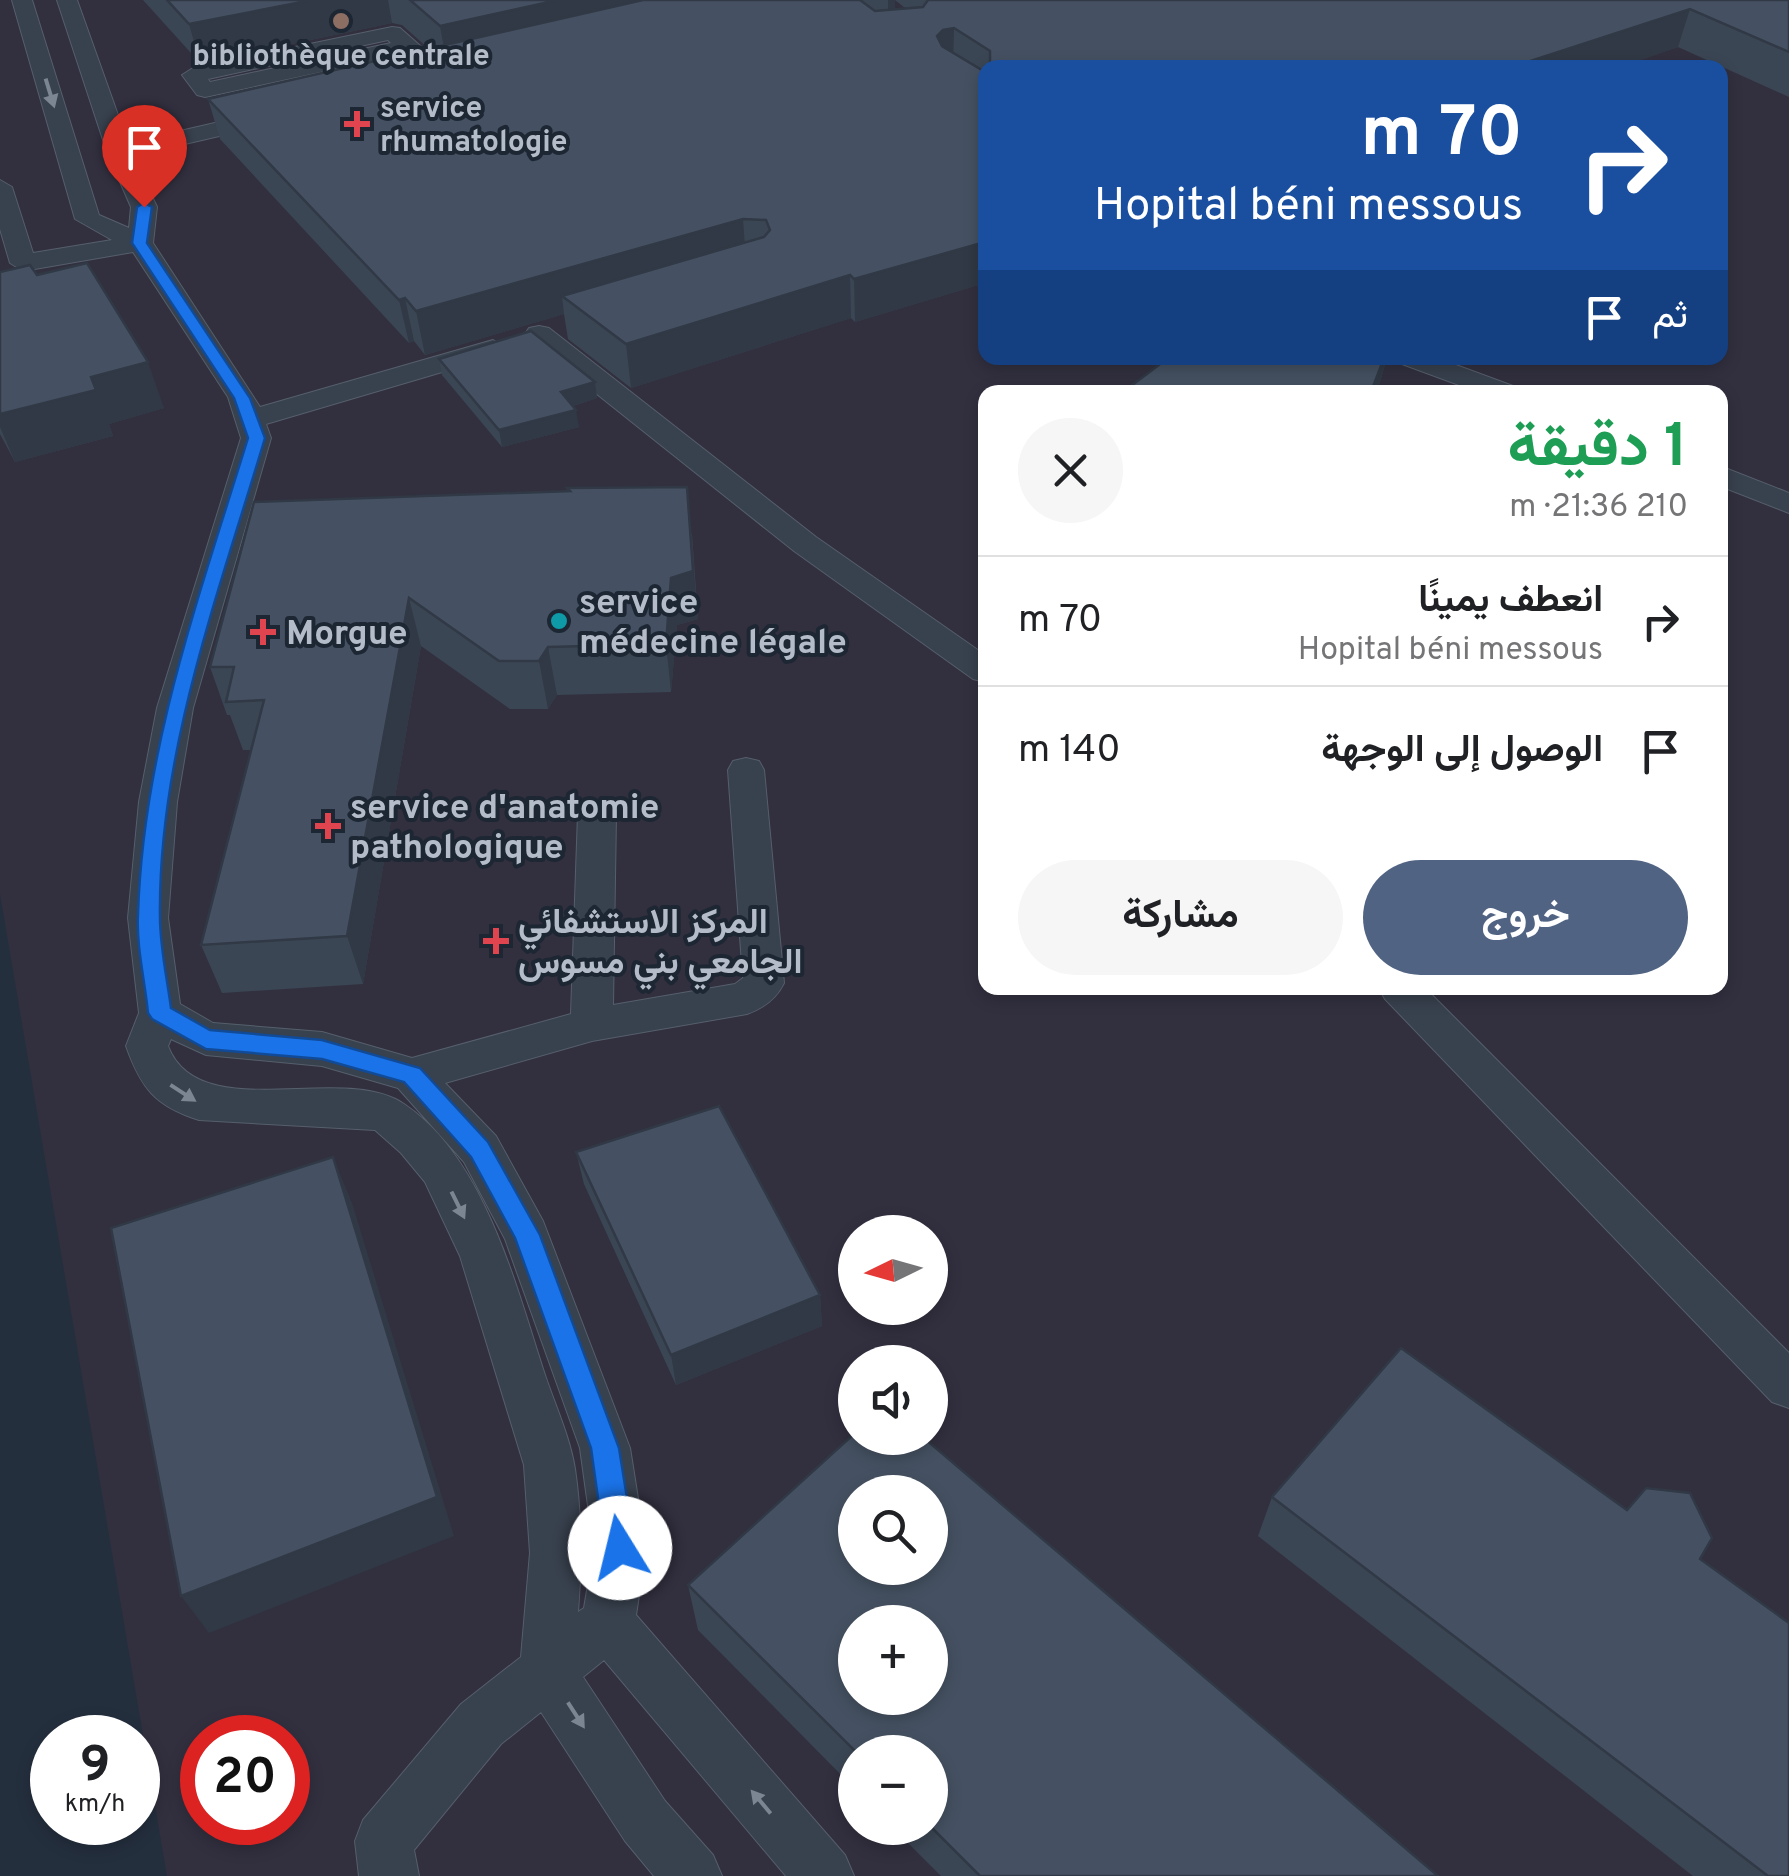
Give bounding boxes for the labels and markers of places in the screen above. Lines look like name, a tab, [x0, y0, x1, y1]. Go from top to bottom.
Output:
marker: bibliothèque centrale	[330, 10, 352, 32]
place label: bibliothèque centrale	[192, 39, 490, 76]
place label: service rhumatologie	[380, 91, 568, 162]
pin	[102, 105, 187, 208]
marker: service rhumatologie	[344, 111, 370, 137]
place label: service médecine légale	[579, 582, 847, 666]
marker: service médecine légale	[548, 610, 570, 632]
place label: Morgue	[286, 613, 408, 657]
marker: Morgue	[250, 619, 276, 645]
place label: service d'anatomie pathologique	[350, 787, 659, 871]
marker: service d'anatomie pathologique	[315, 813, 341, 839]
place label: المركز الاستشفائي الجامعي بني مسوس	[518, 902, 803, 990]
marker: المركز الاستشفائي الجامعي بني مسوس	[483, 928, 509, 954]

